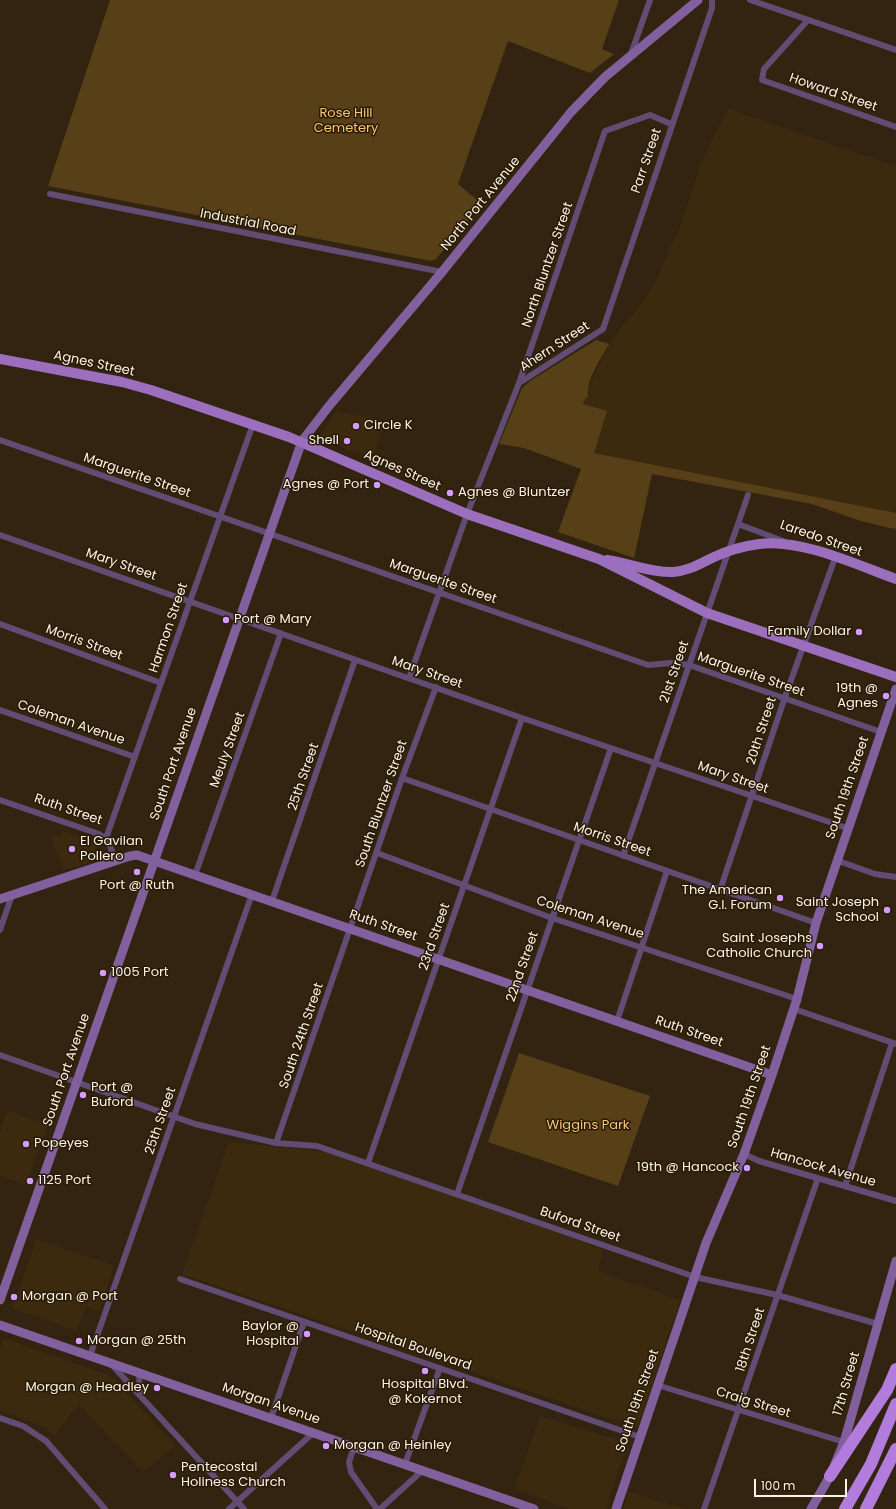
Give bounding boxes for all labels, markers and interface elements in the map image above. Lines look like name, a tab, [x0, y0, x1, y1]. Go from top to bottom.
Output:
street label: Howard Street	[787, 71, 879, 115]
park label: Rose Hill Cemetery	[314, 106, 378, 137]
street label: Parr Street	[629, 127, 665, 195]
street label: North Port Avenue	[438, 154, 524, 254]
street label: North Bluntzer Street	[519, 200, 577, 330]
street label: Industrial Road	[199, 206, 297, 240]
street label: Ahern Street	[517, 319, 593, 375]
street label: Agnes Street	[52, 348, 136, 380]
place label: Circle K	[364, 418, 412, 434]
marker: Circle K	[351, 421, 361, 431]
place label: Shell	[309, 433, 339, 449]
marker: Shell	[342, 436, 352, 446]
street label: Agnes Street	[361, 447, 443, 495]
street label: Marguerite Street	[81, 450, 193, 502]
place label: Agnes @ Port	[283, 477, 369, 493]
marker: Agnes @ Port	[372, 480, 382, 490]
place label: Agnes @ Bluntzer	[458, 485, 570, 501]
marker: Agnes @ Bluntzer	[445, 488, 455, 498]
street label: Laredo Street	[778, 518, 864, 560]
street label: Mary Street	[84, 546, 158, 584]
street label: Marguerite Street	[387, 556, 499, 608]
street label: Harmon Street	[146, 581, 192, 675]
place label: Port @ Mary	[234, 612, 312, 628]
marker: Port @ Mary	[221, 615, 231, 625]
street label: Morris Street	[43, 622, 125, 664]
place label: Family Dollar	[768, 624, 851, 640]
marker: Family Dollar	[854, 627, 864, 637]
street label: 21st Street	[657, 639, 693, 705]
street label: Marguerite Street	[695, 649, 807, 701]
street label: Mary Street	[390, 654, 464, 692]
place label: 19th @ Agnes	[836, 681, 878, 712]
marker: 19th @ Agnes	[881, 691, 891, 701]
street label: 20th Street	[744, 695, 780, 767]
street label: Coleman Avenue	[15, 697, 127, 749]
street label: South Port Avenue	[147, 705, 201, 823]
street label: Meuly Street	[207, 710, 249, 790]
street label: South 19th Street	[823, 735, 873, 841]
street label: South Bluntzer Street	[353, 738, 411, 870]
street label: 25th Street	[285, 741, 323, 813]
street label: Mary Street	[696, 759, 770, 797]
street label: Ruth Street	[32, 791, 104, 829]
street label: Morris Street	[571, 819, 653, 861]
place label: El Gavilan Pollero	[80, 834, 143, 865]
marker: El Gavilan Pollero	[67, 844, 77, 854]
marker: Port @ Ruth	[132, 867, 142, 877]
place label: Port @ Ruth	[100, 878, 174, 894]
place label: The American G.I. Forum	[682, 883, 772, 914]
street label: Coleman Avenue	[534, 893, 646, 943]
marker: The American G.I. Forum	[775, 893, 785, 903]
place label: Saint Joseph School	[796, 895, 879, 926]
street label: 23rd Street	[416, 901, 454, 973]
marker: Saint Joseph School	[882, 905, 892, 915]
street label: Ruth Street	[347, 907, 419, 945]
street label: 22nd Street	[504, 930, 542, 1004]
place label: Saint Josephs Catholic Church	[706, 931, 812, 962]
marker: Saint Josephs Catholic Church	[815, 941, 825, 951]
place label: 1005 Port	[111, 965, 169, 981]
marker: 1005 Port	[98, 968, 108, 978]
street label: South 24th Street	[277, 981, 327, 1091]
street label: South Port Avenue	[40, 1011, 94, 1129]
street label: Ruth Street	[653, 1013, 725, 1051]
street label: South 19th Street	[725, 1044, 775, 1150]
place label: Port @ Buford	[91, 1080, 134, 1111]
street label: 25th Street	[142, 1085, 180, 1157]
marker: Port @ Buford	[78, 1090, 88, 1100]
park label: Wiggins Park	[546, 1118, 630, 1134]
place label: Popeyes	[34, 1136, 89, 1152]
marker: Popeyes	[21, 1139, 31, 1149]
street label: Hancock Avenue	[768, 1145, 878, 1191]
place label: 19th @ Hancock	[637, 1160, 739, 1176]
marker: 19th @ Hancock	[742, 1163, 752, 1173]
place label: 1125 Port	[38, 1173, 91, 1189]
marker: 1125 Port	[25, 1176, 35, 1186]
street label: Buford Street	[538, 1204, 622, 1246]
place label: Morgan @ Port	[22, 1289, 118, 1305]
marker: Morgan @ Port	[9, 1292, 19, 1302]
street label: 18th Street	[733, 1306, 769, 1374]
place label: Baylor @ Hospital	[242, 1319, 299, 1350]
street label: Hospital Boulevard	[353, 1320, 473, 1374]
marker: Baylor @ Hospital	[302, 1329, 312, 1339]
place label: Morgan @ 25th	[87, 1333, 186, 1349]
marker: Morgan @ 25th	[74, 1336, 84, 1346]
street label: South 19th Street	[613, 1348, 663, 1454]
street label: 17th Street	[830, 1350, 864, 1418]
marker: Hospital Blvd. @ Kokernot	[420, 1366, 430, 1376]
place label: Hospital Blvd. @ Kokernot	[382, 1377, 468, 1408]
place label: Morgan @ Headley	[25, 1380, 149, 1396]
street label: Morgan Avenue	[220, 1380, 322, 1428]
marker: Morgan @ Headley	[152, 1383, 162, 1393]
street label: Craig Street	[714, 1384, 792, 1422]
place label: Morgan @ Heinley	[334, 1438, 452, 1454]
marker: Morgan @ Heinley	[321, 1441, 331, 1451]
place label: Pentecostal Holiness Church	[181, 1460, 286, 1491]
marker: Pentecostal Holiness Church	[168, 1470, 178, 1480]
scale bar	[756, 1471, 849, 1497]
text: 100 m	[761, 1477, 795, 1494]

